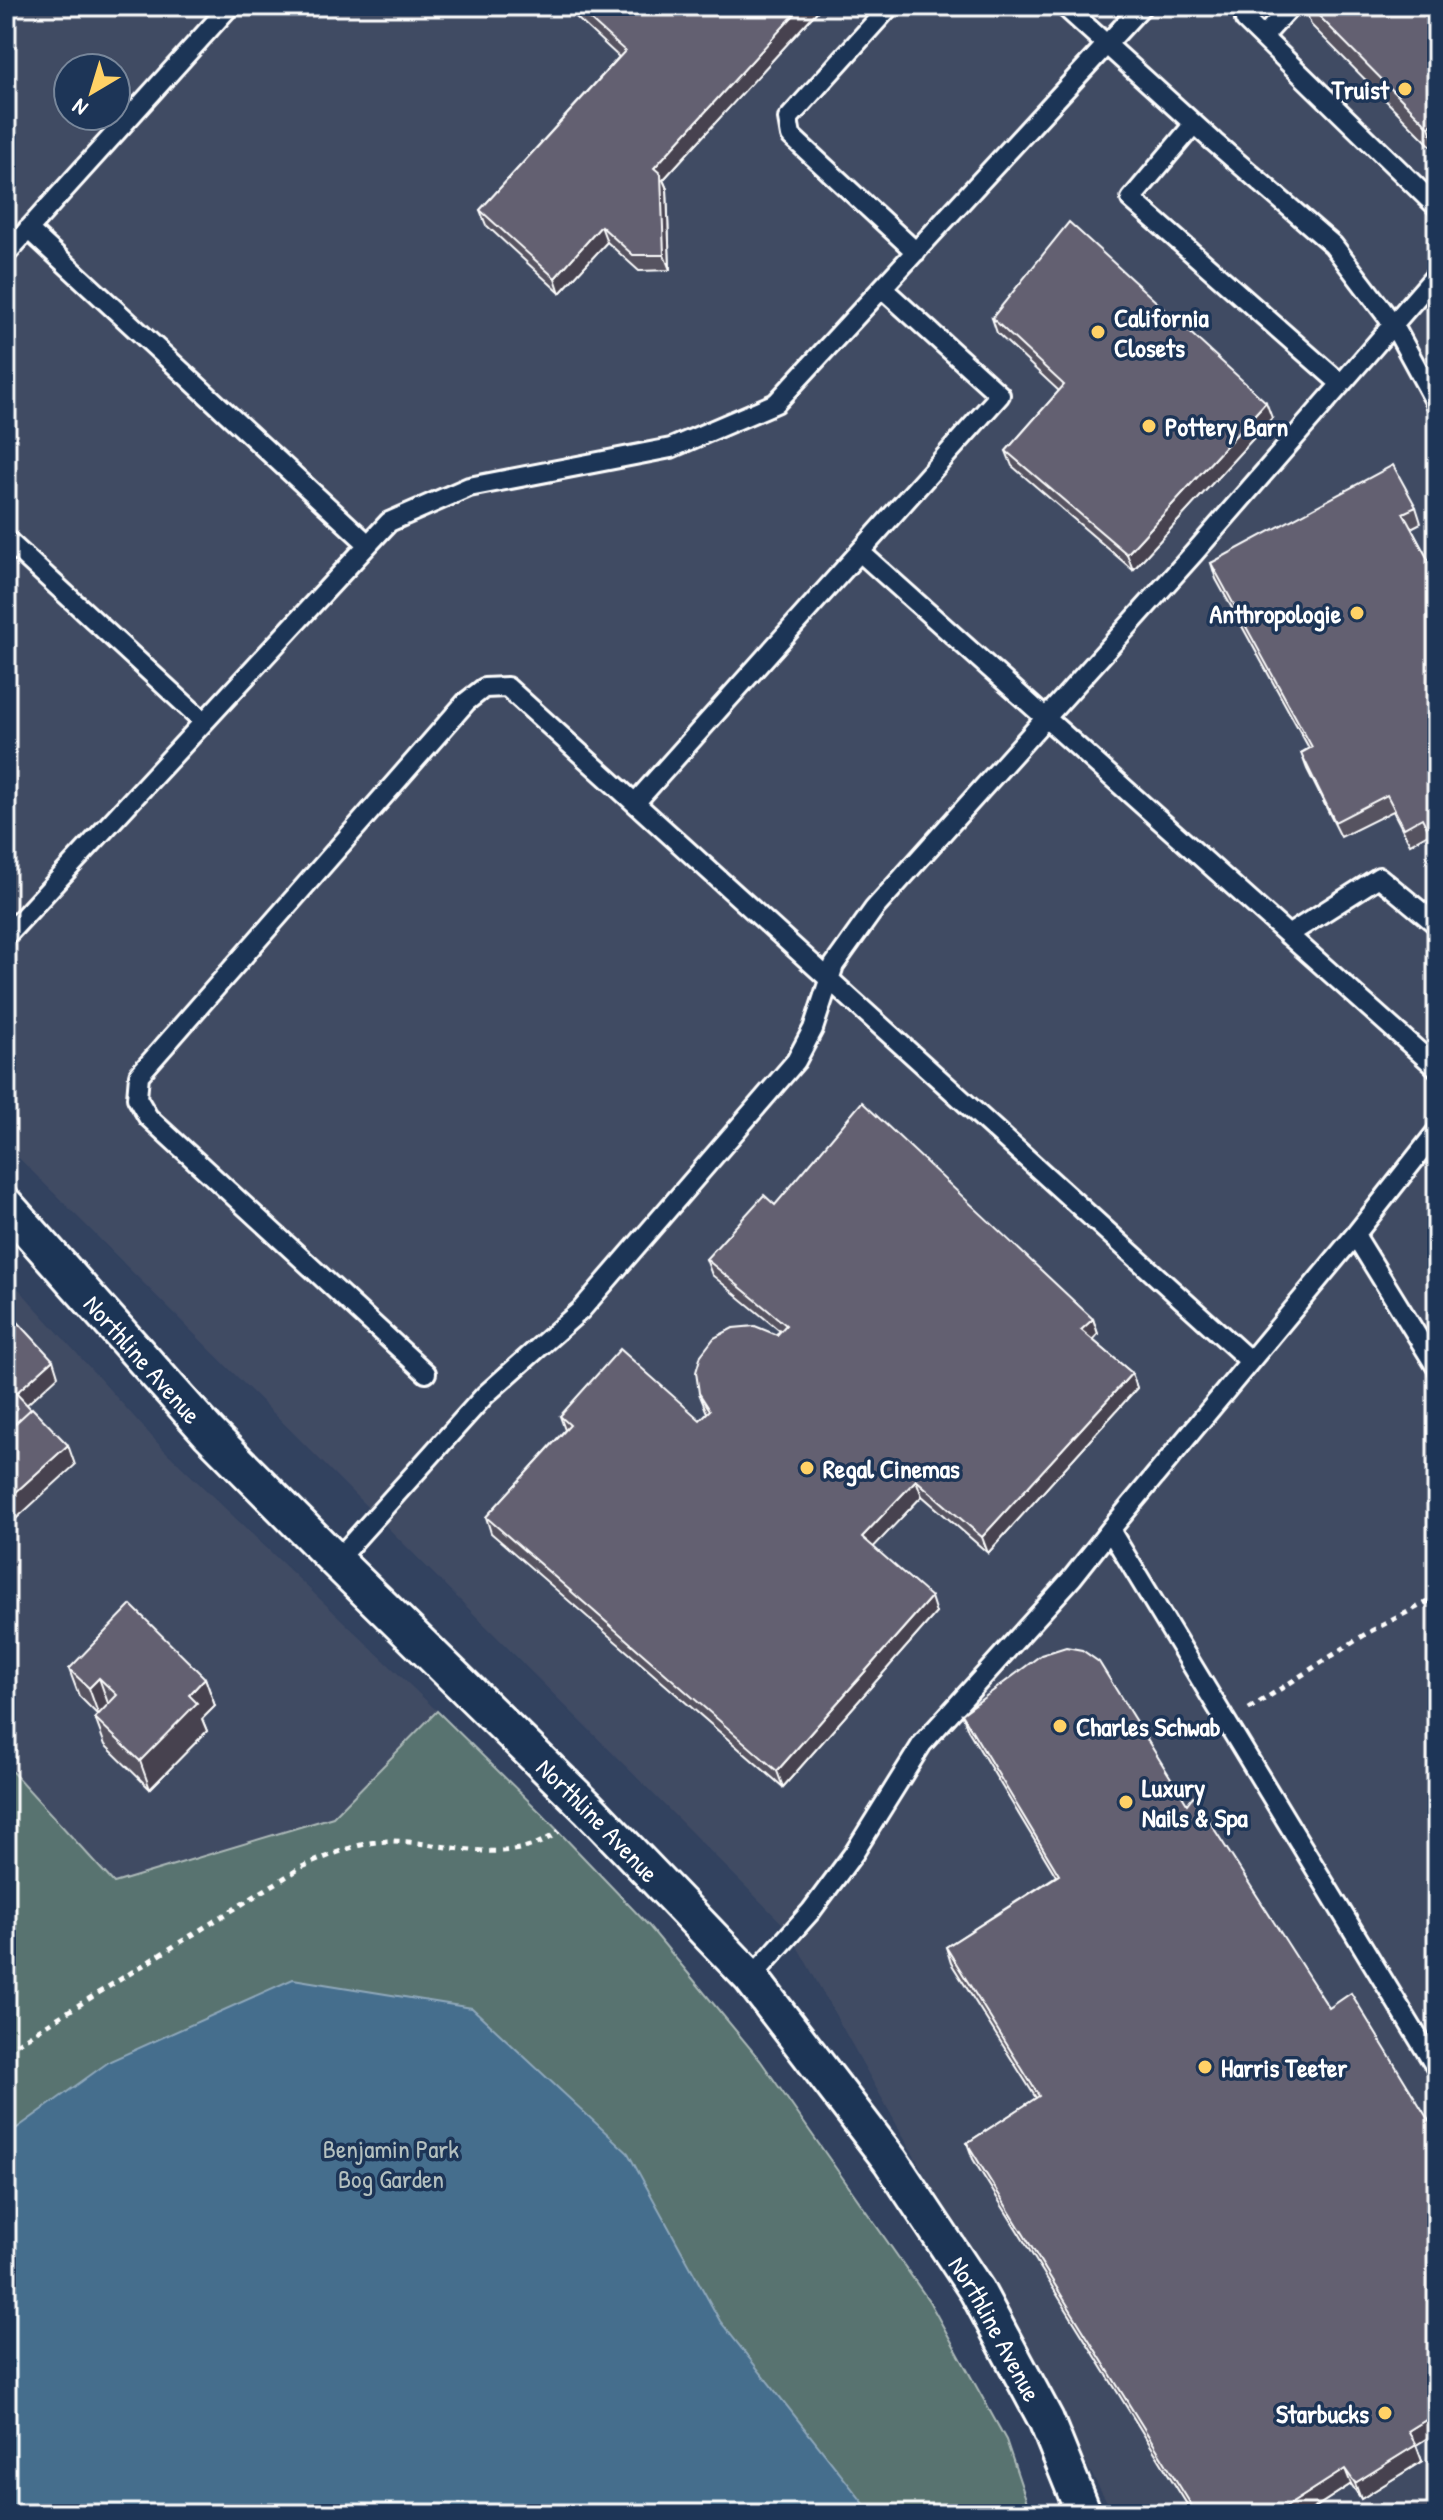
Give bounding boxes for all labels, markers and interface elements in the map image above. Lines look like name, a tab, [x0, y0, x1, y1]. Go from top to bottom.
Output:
north arrow	[52, 52, 132, 132]
place label: Truist	[1331, 72, 1390, 107]
marker: Truist	[1396, 80, 1414, 98]
text: N	[66, 92, 94, 123]
place label: California Closets	[1114, 300, 1210, 365]
marker: California Closets	[1089, 323, 1107, 341]
place label: Pottery Barn	[1165, 409, 1288, 445]
marker: Pottery Barn	[1140, 417, 1158, 435]
place label: Anthropologie	[1209, 596, 1342, 632]
marker: Anthropologie	[1348, 604, 1366, 622]
street label: Northline Avenue	[76, 1287, 210, 1431]
place label: Regal Cinemas	[823, 1451, 960, 1487]
marker: Regal Cinemas	[798, 1459, 816, 1477]
place label: Charles Schwab	[1076, 1709, 1221, 1744]
marker: Charles Schwab	[1051, 1717, 1069, 1735]
street label: Northline Avenue	[529, 1750, 667, 1889]
place label: Luxury Nails & Spa	[1142, 1770, 1249, 1836]
marker: Luxury Nails & Spa	[1117, 1793, 1135, 1811]
place label: Harris Teeter	[1221, 2050, 1348, 2085]
marker: Harris Teeter	[1196, 2058, 1214, 2076]
park label: Benjamin Park Bog Garden	[323, 2131, 459, 2196]
street label: Northline Avenue	[941, 2249, 1050, 2407]
place label: Starbucks	[1276, 2396, 1369, 2431]
marker: Starbucks	[1376, 2404, 1394, 2422]

